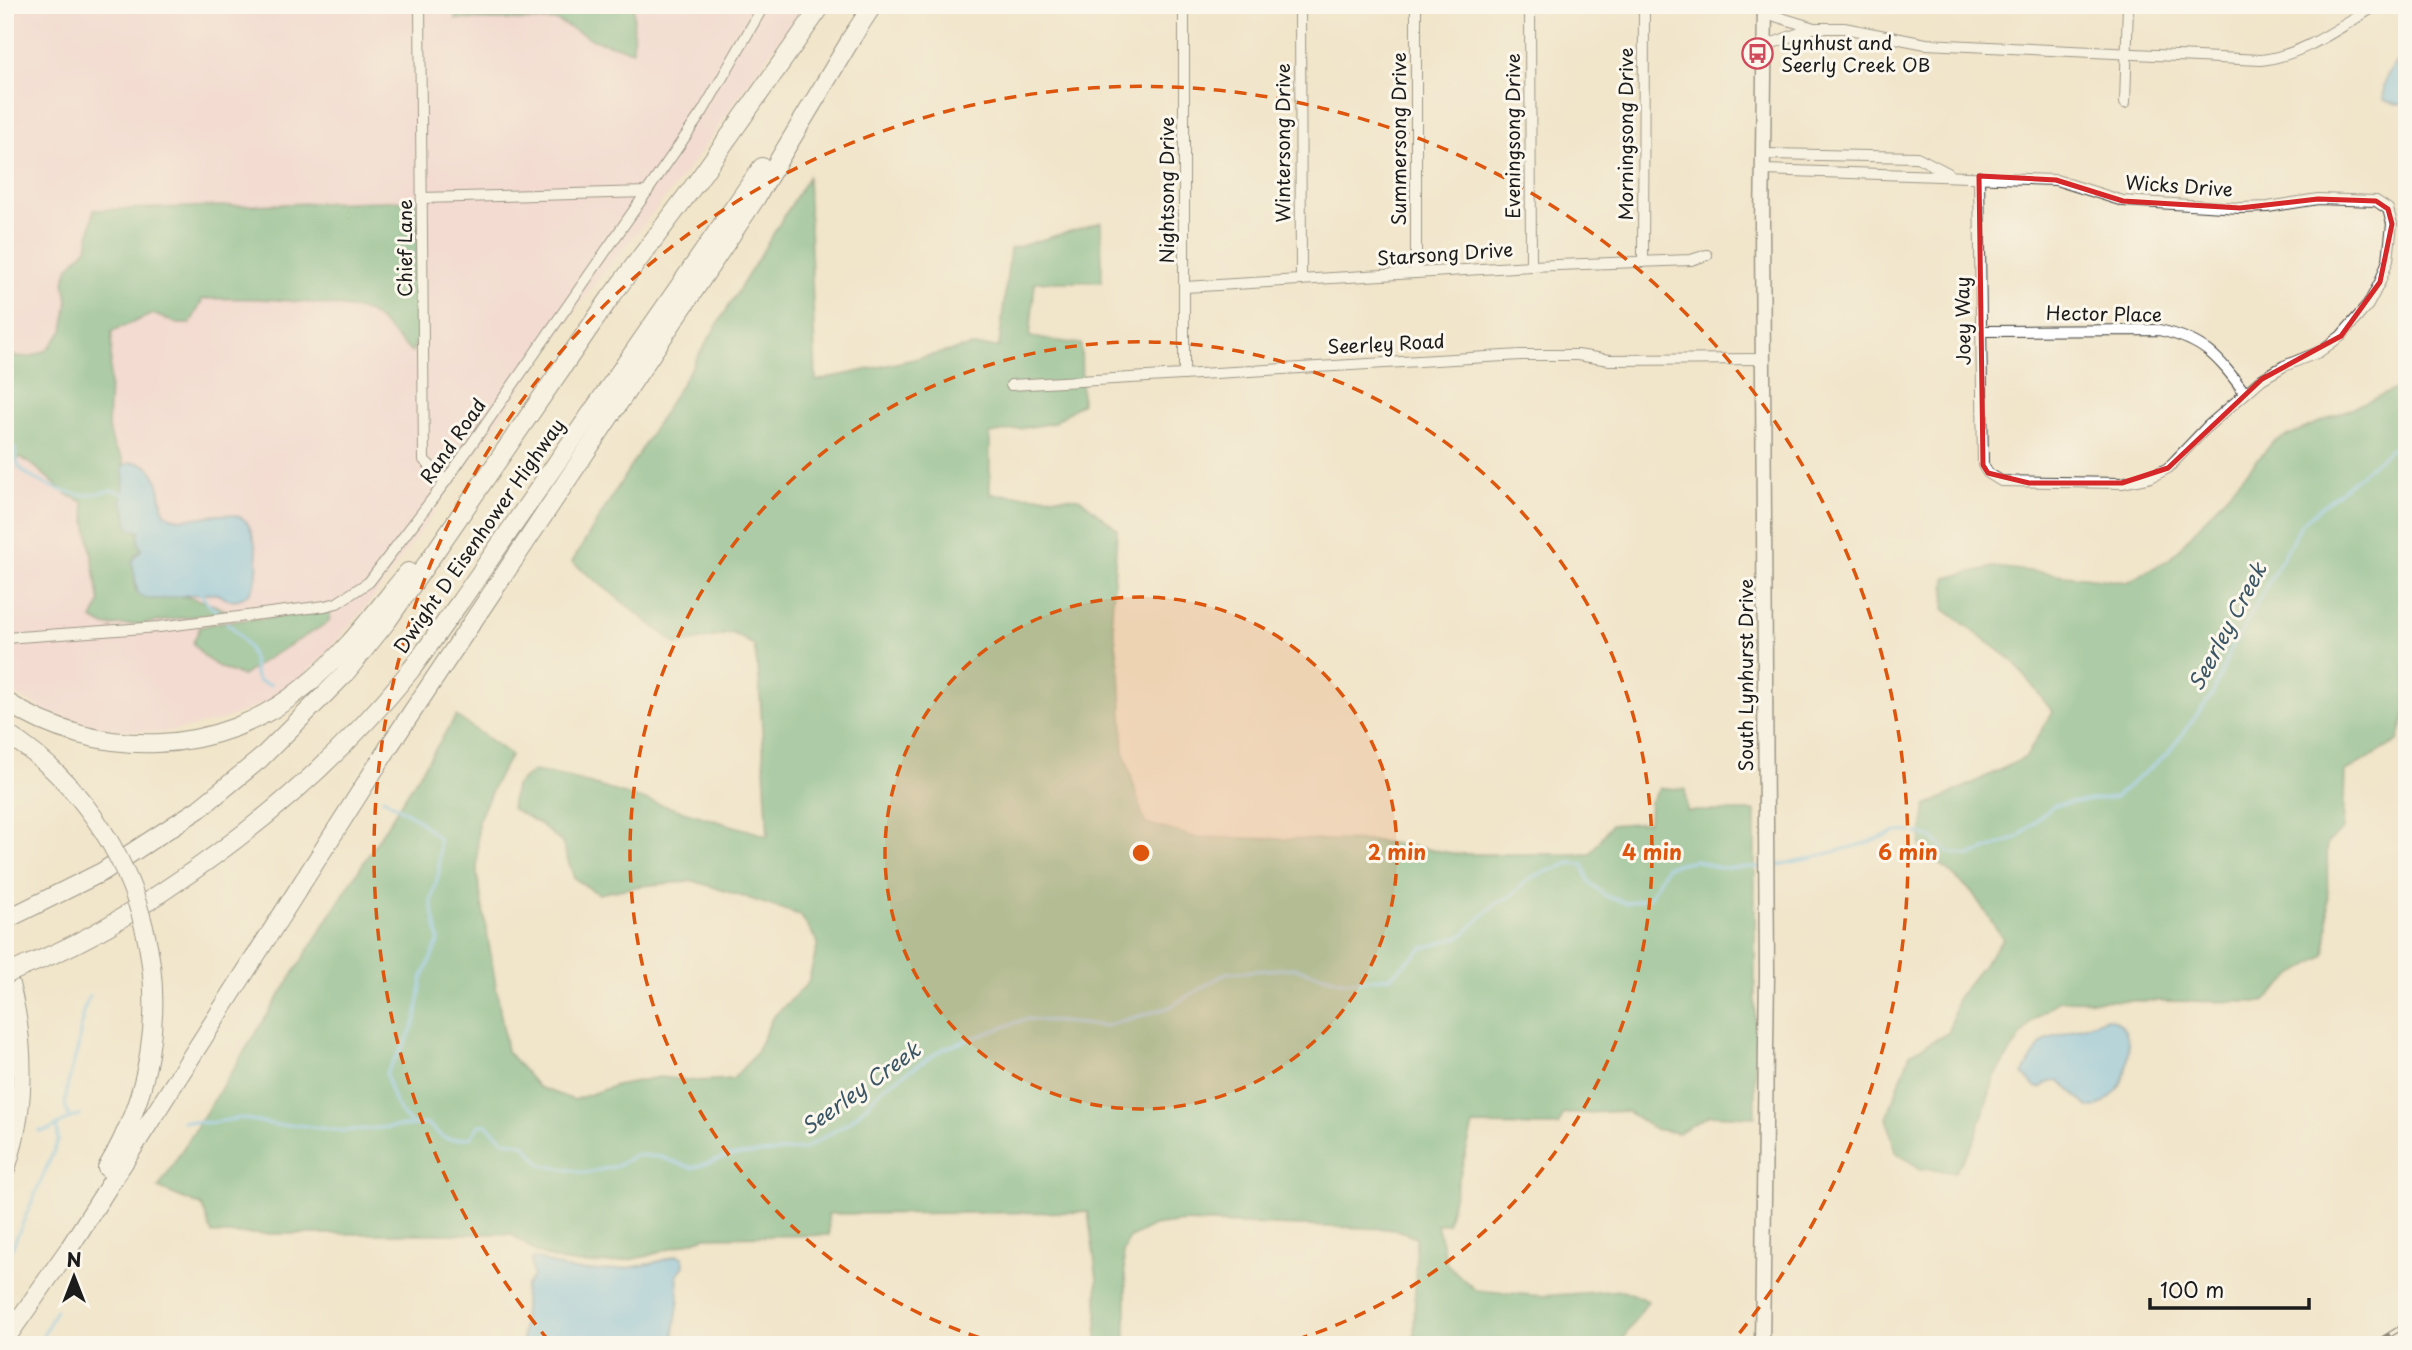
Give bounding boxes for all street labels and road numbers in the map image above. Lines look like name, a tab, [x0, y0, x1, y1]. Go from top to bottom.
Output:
street label: Morningsong Drive	[1611, 47, 1639, 221]
street label: Summersong Drive	[1384, 52, 1412, 226]
street label: Eveningsong Drive	[1498, 53, 1526, 219]
street label: Wintersong Drive	[1268, 63, 1296, 223]
street label: Nightsong Drive	[1152, 117, 1180, 263]
street label: Wicks Drive	[2124, 167, 2234, 203]
street label: Chief Lane	[390, 199, 418, 297]
street label: Starsong Drive	[1376, 234, 1514, 272]
street label: Joey Way	[1947, 276, 1977, 366]
street label: Hector Place	[2046, 298, 2162, 328]
street label: Seerley Road	[1326, 326, 1445, 360]
street label: Rand Road	[412, 392, 492, 489]
street label: Dwight D Eisenhower Highway	[386, 412, 570, 659]
street label: South Lynhurst Drive	[1731, 579, 1759, 771]

